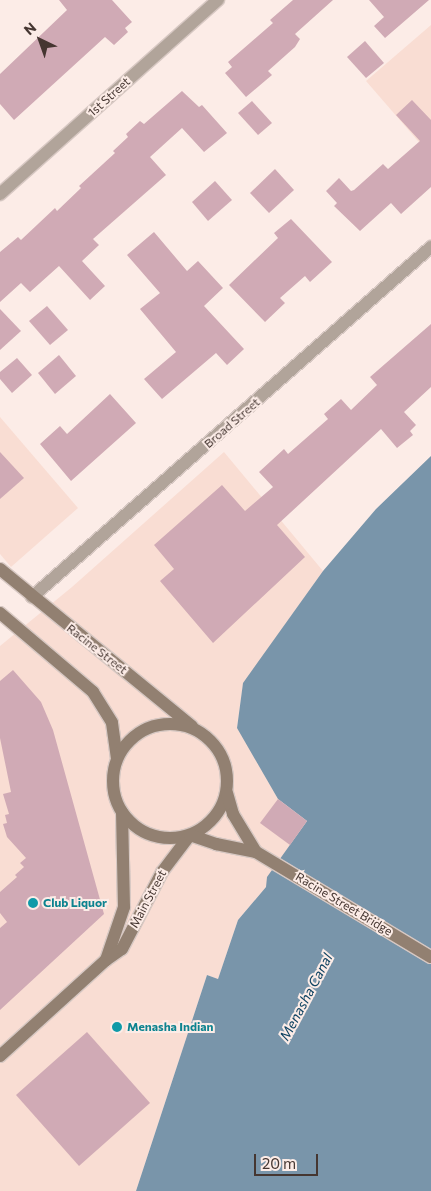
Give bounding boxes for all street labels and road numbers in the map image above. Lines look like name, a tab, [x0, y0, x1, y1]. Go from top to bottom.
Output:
street label: 1st Street	[85, 74, 133, 120]
street label: Broad Street	[201, 395, 263, 451]
street label: Racine Street	[64, 621, 130, 677]
street label: Main Street	[127, 867, 169, 931]
street label: Racine Street Bridge	[293, 869, 395, 939]

